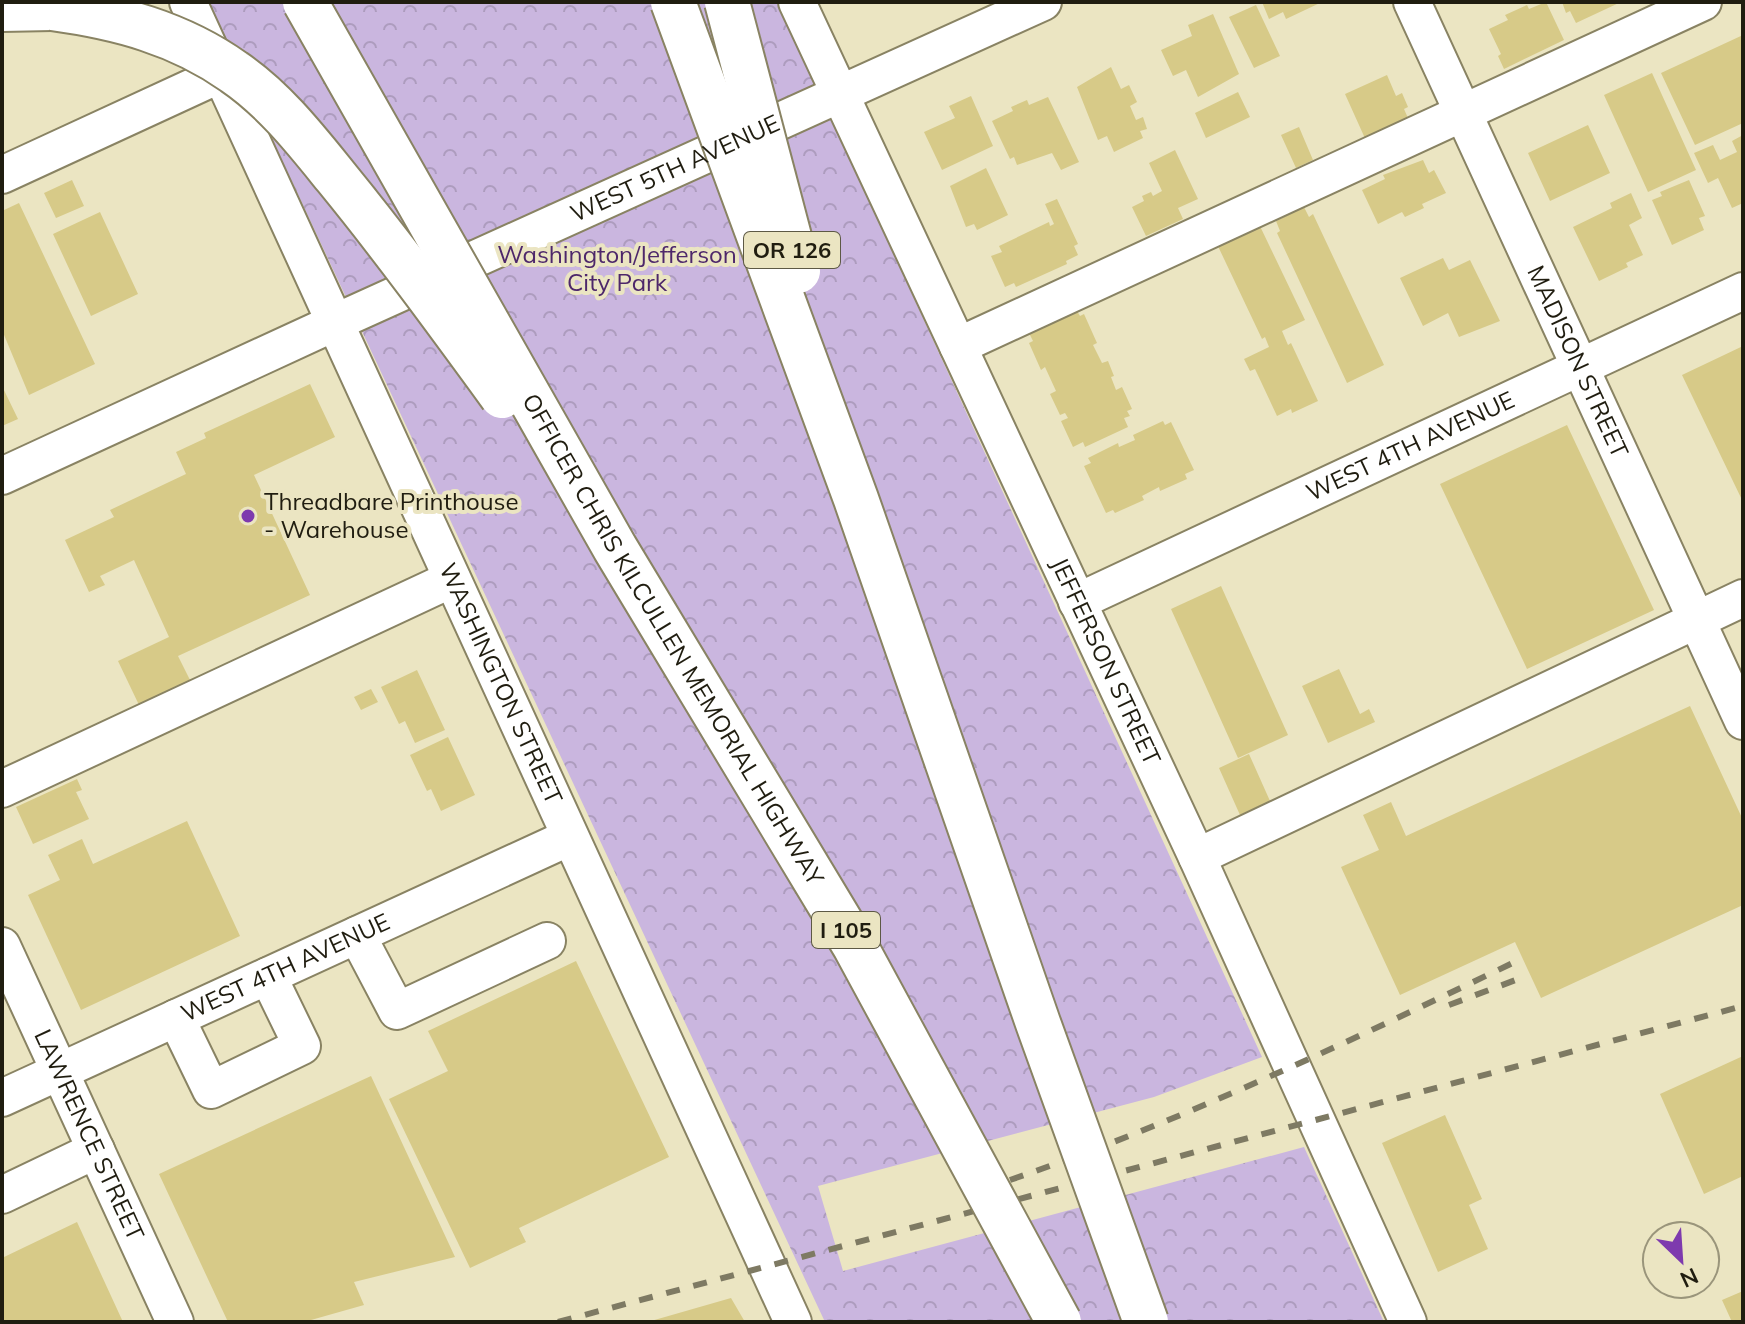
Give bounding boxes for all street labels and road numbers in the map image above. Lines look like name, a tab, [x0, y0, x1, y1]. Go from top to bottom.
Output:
street label: WEST 5TH AVENUE	[565, 107, 784, 228]
road number: OR 126	[744, 232, 840, 268]
street label: MADISON STREET	[1521, 260, 1636, 463]
street label: WEST 4TH AVENUE	[1301, 384, 1519, 507]
street label: OFFICER CHRIS KILCULLEN MEMORIAL HIGHWAY	[516, 388, 831, 891]
street label: JEFFERSON STREET	[1045, 552, 1168, 770]
street label: WASHINGTON STREET	[433, 558, 570, 809]
street label: WEST 4TH AVENUE	[176, 906, 394, 1028]
road number: I 105	[812, 912, 880, 948]
street label: LAWRENCE STREET	[28, 1024, 152, 1245]

